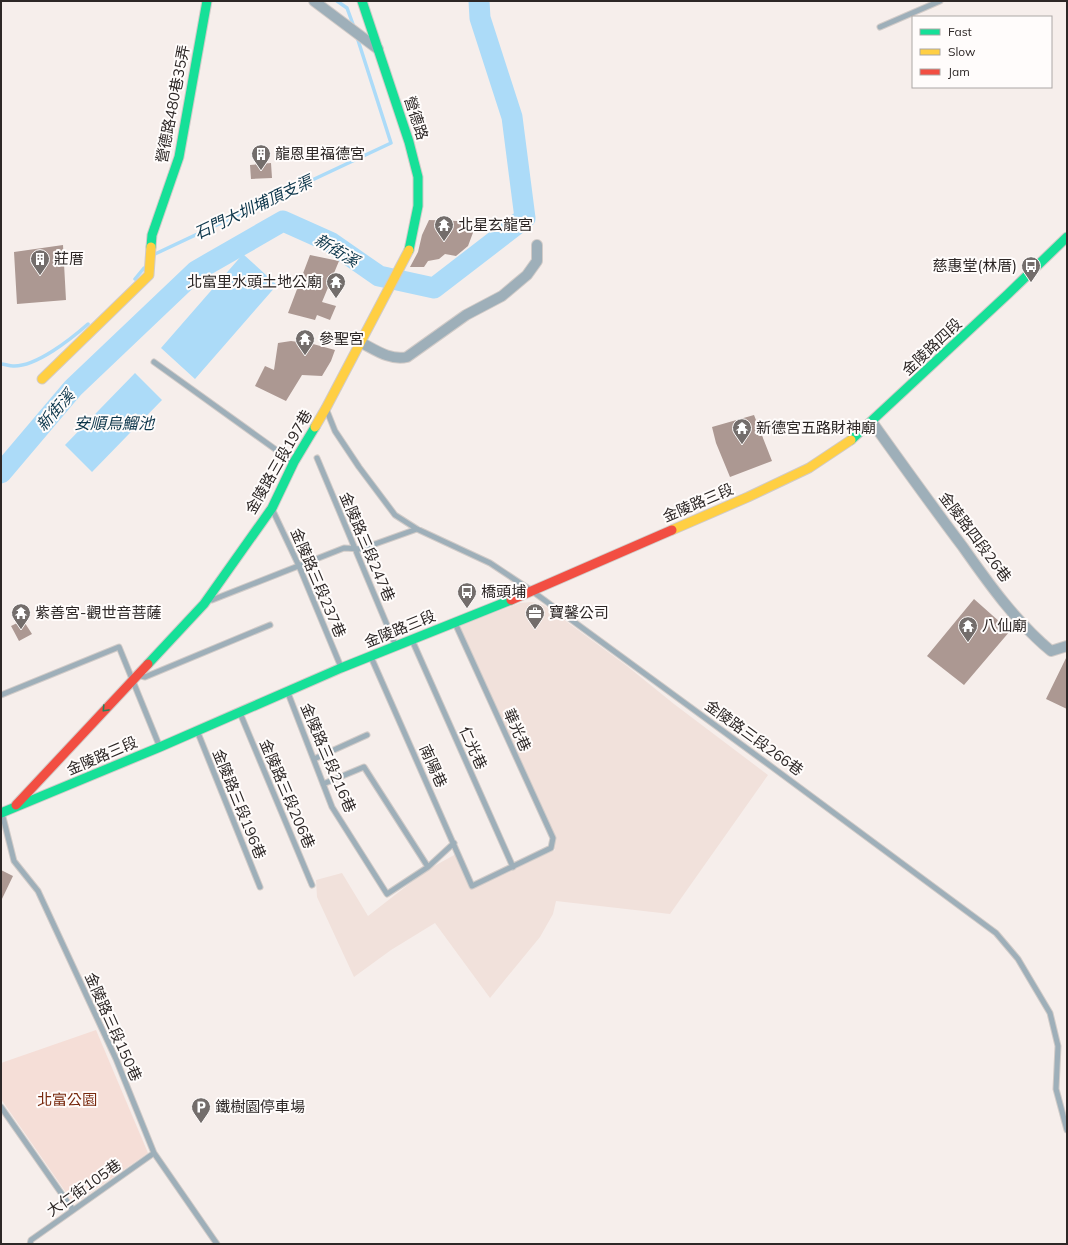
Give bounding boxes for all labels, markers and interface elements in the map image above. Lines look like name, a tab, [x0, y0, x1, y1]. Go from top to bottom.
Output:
legend	[912, 16, 1052, 88]
text: Fast	[948, 24, 972, 39]
street label: 營德路480巷35弄	[152, 43, 193, 165]
text: Slow	[948, 44, 976, 59]
text: Jam	[948, 64, 970, 79]
street label: 營德路	[400, 94, 432, 142]
building icon: 龍恩里福德宮	[250, 143, 272, 171]
place label: 龍恩里福德宮	[275, 144, 365, 163]
water label: 石門大圳埔頂支渠	[191, 170, 317, 243]
temple icon: 北星玄龍宮	[433, 214, 455, 242]
place label: 北星玄龍宮	[458, 215, 533, 234]
water label: 新街溪	[311, 229, 364, 272]
building icon: 莊厝	[29, 248, 51, 276]
place label: 莊厝	[54, 249, 84, 268]
bus stop icon: 慈惠堂(林厝)	[1020, 255, 1042, 283]
place label: 慈惠堂(林厝)	[932, 256, 1017, 275]
temple icon: 北富里水頭土地公廟	[325, 271, 347, 299]
place label: 北富里水頭土地公廟	[187, 272, 322, 291]
street label: 金陵路四段	[898, 314, 966, 379]
temple icon: 參聖宮	[294, 328, 316, 356]
place label: 參聖宮	[319, 329, 364, 348]
water label: 新街溪	[32, 384, 80, 435]
street label: 金陵路三段197巷	[241, 406, 316, 517]
water label: 安順烏鰡池	[74, 413, 156, 433]
temple icon: 新德宮五路財神廟	[731, 417, 753, 445]
place label: 新德宮五路財神廟	[756, 418, 876, 437]
street label: 金陵路三段	[660, 479, 736, 526]
street label: 金陵路四段26巷	[935, 488, 1015, 586]
street label: 金陵路三段247巷	[336, 489, 399, 604]
street label: 金陵路三段237巷	[287, 525, 350, 640]
bus stop icon: 橋頭埔	[456, 581, 478, 609]
place label: 橋頭埔	[481, 582, 526, 601]
temple icon: 紫善宮-觀世音菩薩	[10, 602, 32, 630]
office icon: 寶馨公司	[524, 602, 546, 630]
place label: 紫善宮-觀世音菩薩	[35, 603, 161, 622]
place label: 寶馨公司	[549, 603, 609, 622]
street label: 金陵路三段	[361, 606, 438, 651]
temple icon: 八仙廟	[957, 615, 979, 643]
place label: 八仙廟	[982, 616, 1027, 635]
street label: 金陵路三段266巷	[701, 696, 807, 780]
street label: 金陵路三段216巷	[297, 700, 360, 815]
one-way arrow	[102, 704, 110, 712]
street label: 華光巷	[500, 705, 535, 754]
street label: 仁光巷	[456, 723, 491, 772]
street label: 金陵路三段	[64, 732, 140, 779]
street label: 金陵路三段206巷	[256, 736, 319, 851]
street label: 南陽巷	[416, 741, 451, 790]
street label: 金陵路三段196巷	[209, 746, 270, 862]
street label: 金陵路三段150巷	[81, 969, 146, 1084]
park label: 北富公園	[37, 1090, 97, 1109]
parking icon: 鐵樹園停車場	[190, 1096, 212, 1124]
place label: 鐵樹園停車場	[215, 1097, 305, 1116]
street label: 大仁街105巷	[43, 1155, 125, 1220]

